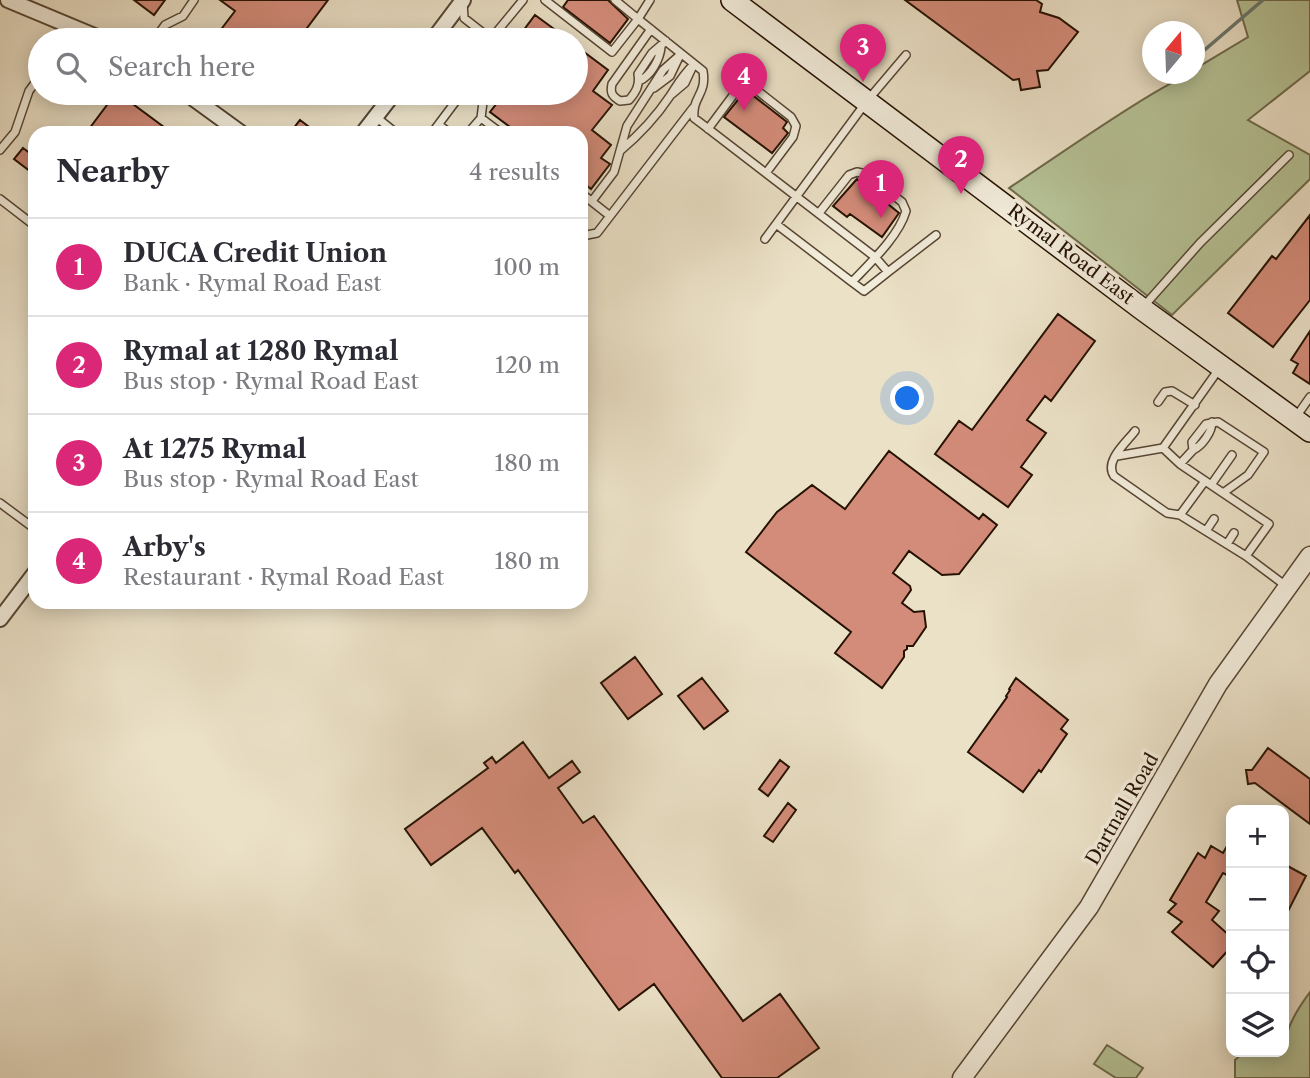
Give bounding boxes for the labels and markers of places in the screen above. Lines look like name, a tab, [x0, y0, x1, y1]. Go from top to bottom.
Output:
pin: 3	[840, 24, 886, 82]
pin: 4	[721, 53, 767, 111]
pin: 2	[938, 136, 984, 194]
pin: 1	[858, 160, 904, 218]

